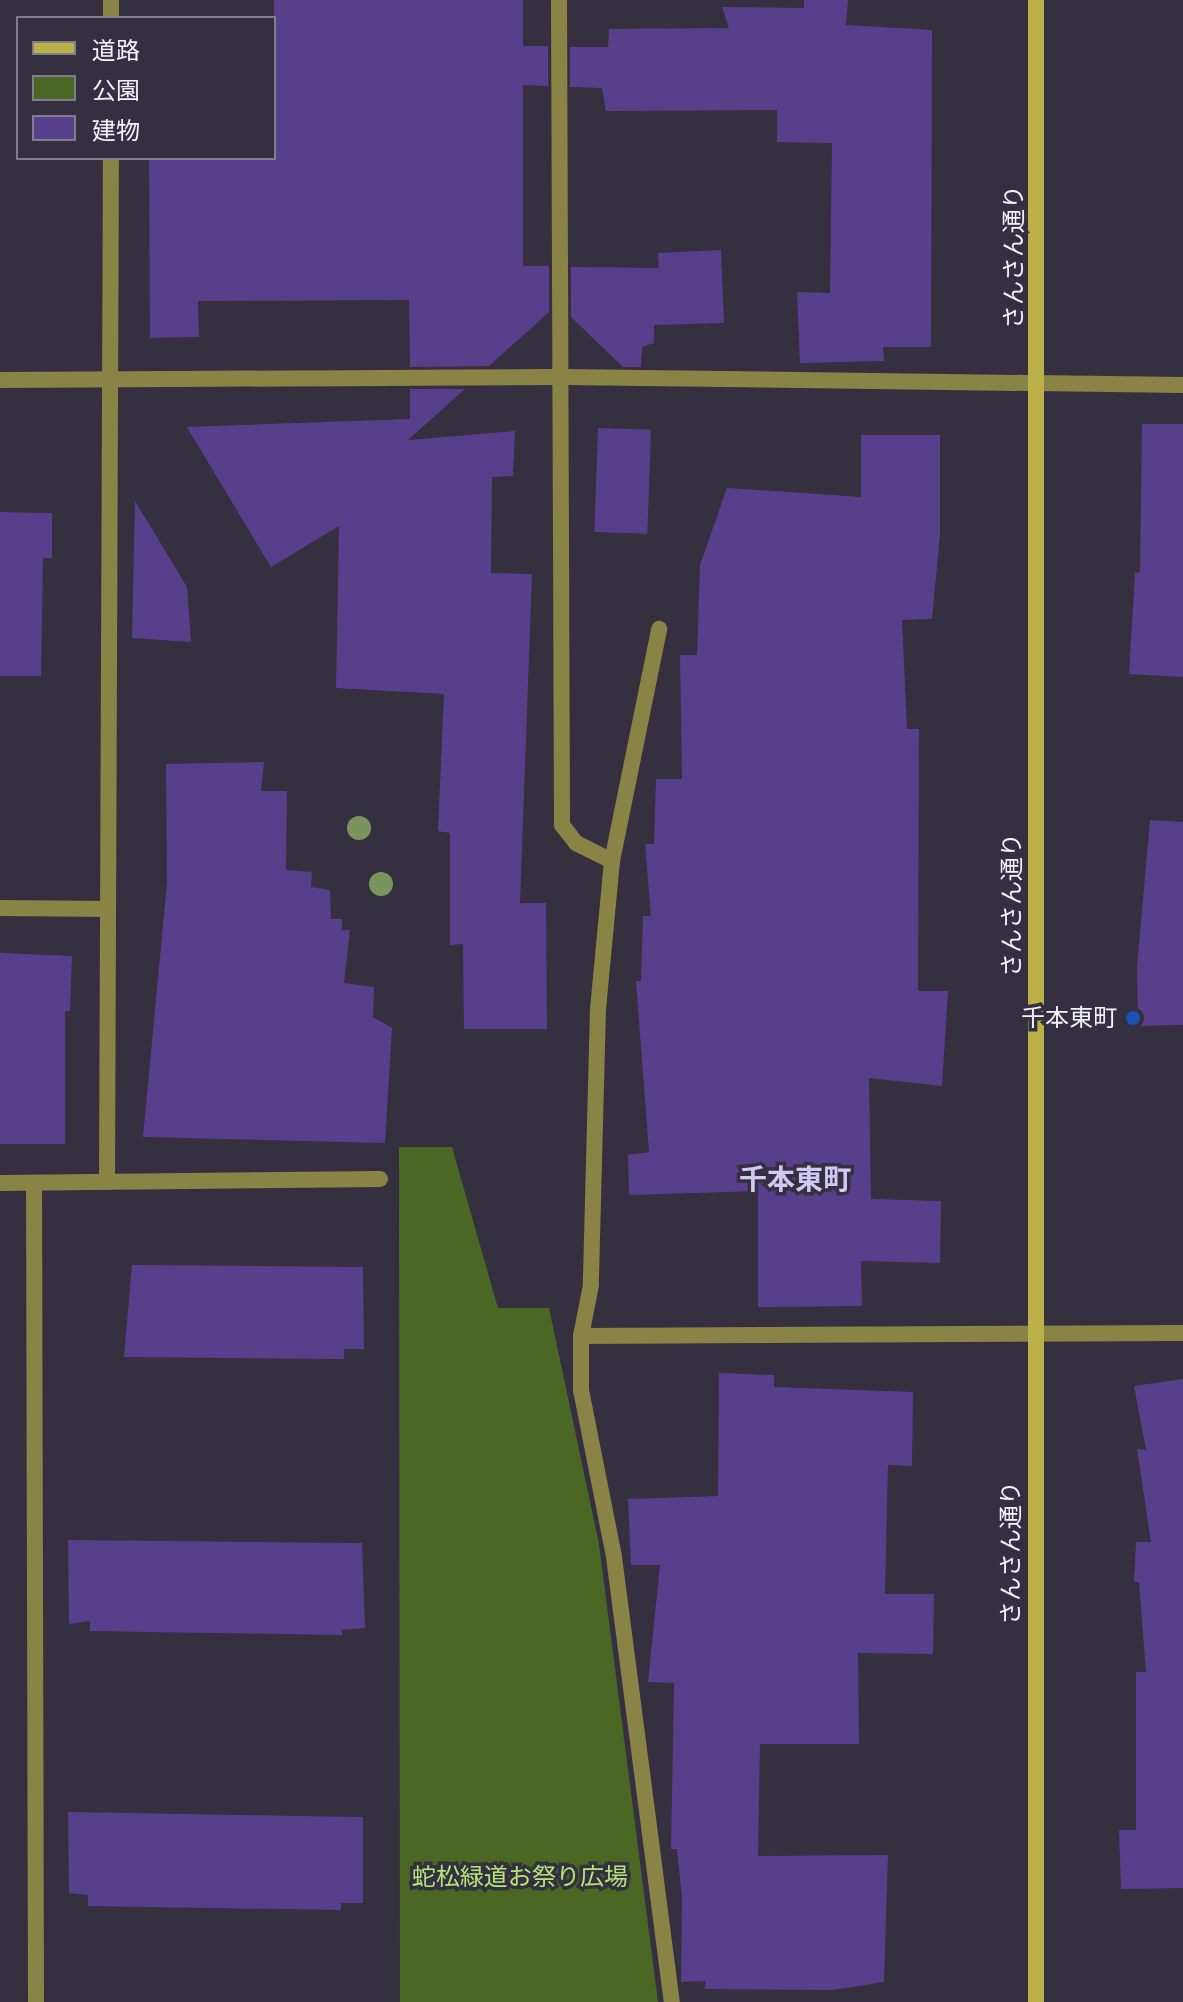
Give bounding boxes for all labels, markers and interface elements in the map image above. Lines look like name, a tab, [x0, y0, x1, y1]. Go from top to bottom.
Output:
legend	[16, 16, 276, 160]
text: 道路	[92, 34, 140, 66]
text: 公園	[92, 74, 140, 106]
text: 建物	[92, 114, 140, 146]
street label: さんさん通り	[1000, 185, 1028, 329]
street label: さんさん通り	[998, 833, 1026, 977]
place label: 千本東町	[1021, 1004, 1117, 1032]
marker: 千本東町	[1124, 1009, 1142, 1027]
district label: 千本東町	[739, 1162, 851, 1196]
street label: さんさん通り	[997, 1481, 1025, 1625]
park label: 蛇松緑道お祭り広場	[412, 1863, 628, 1891]

